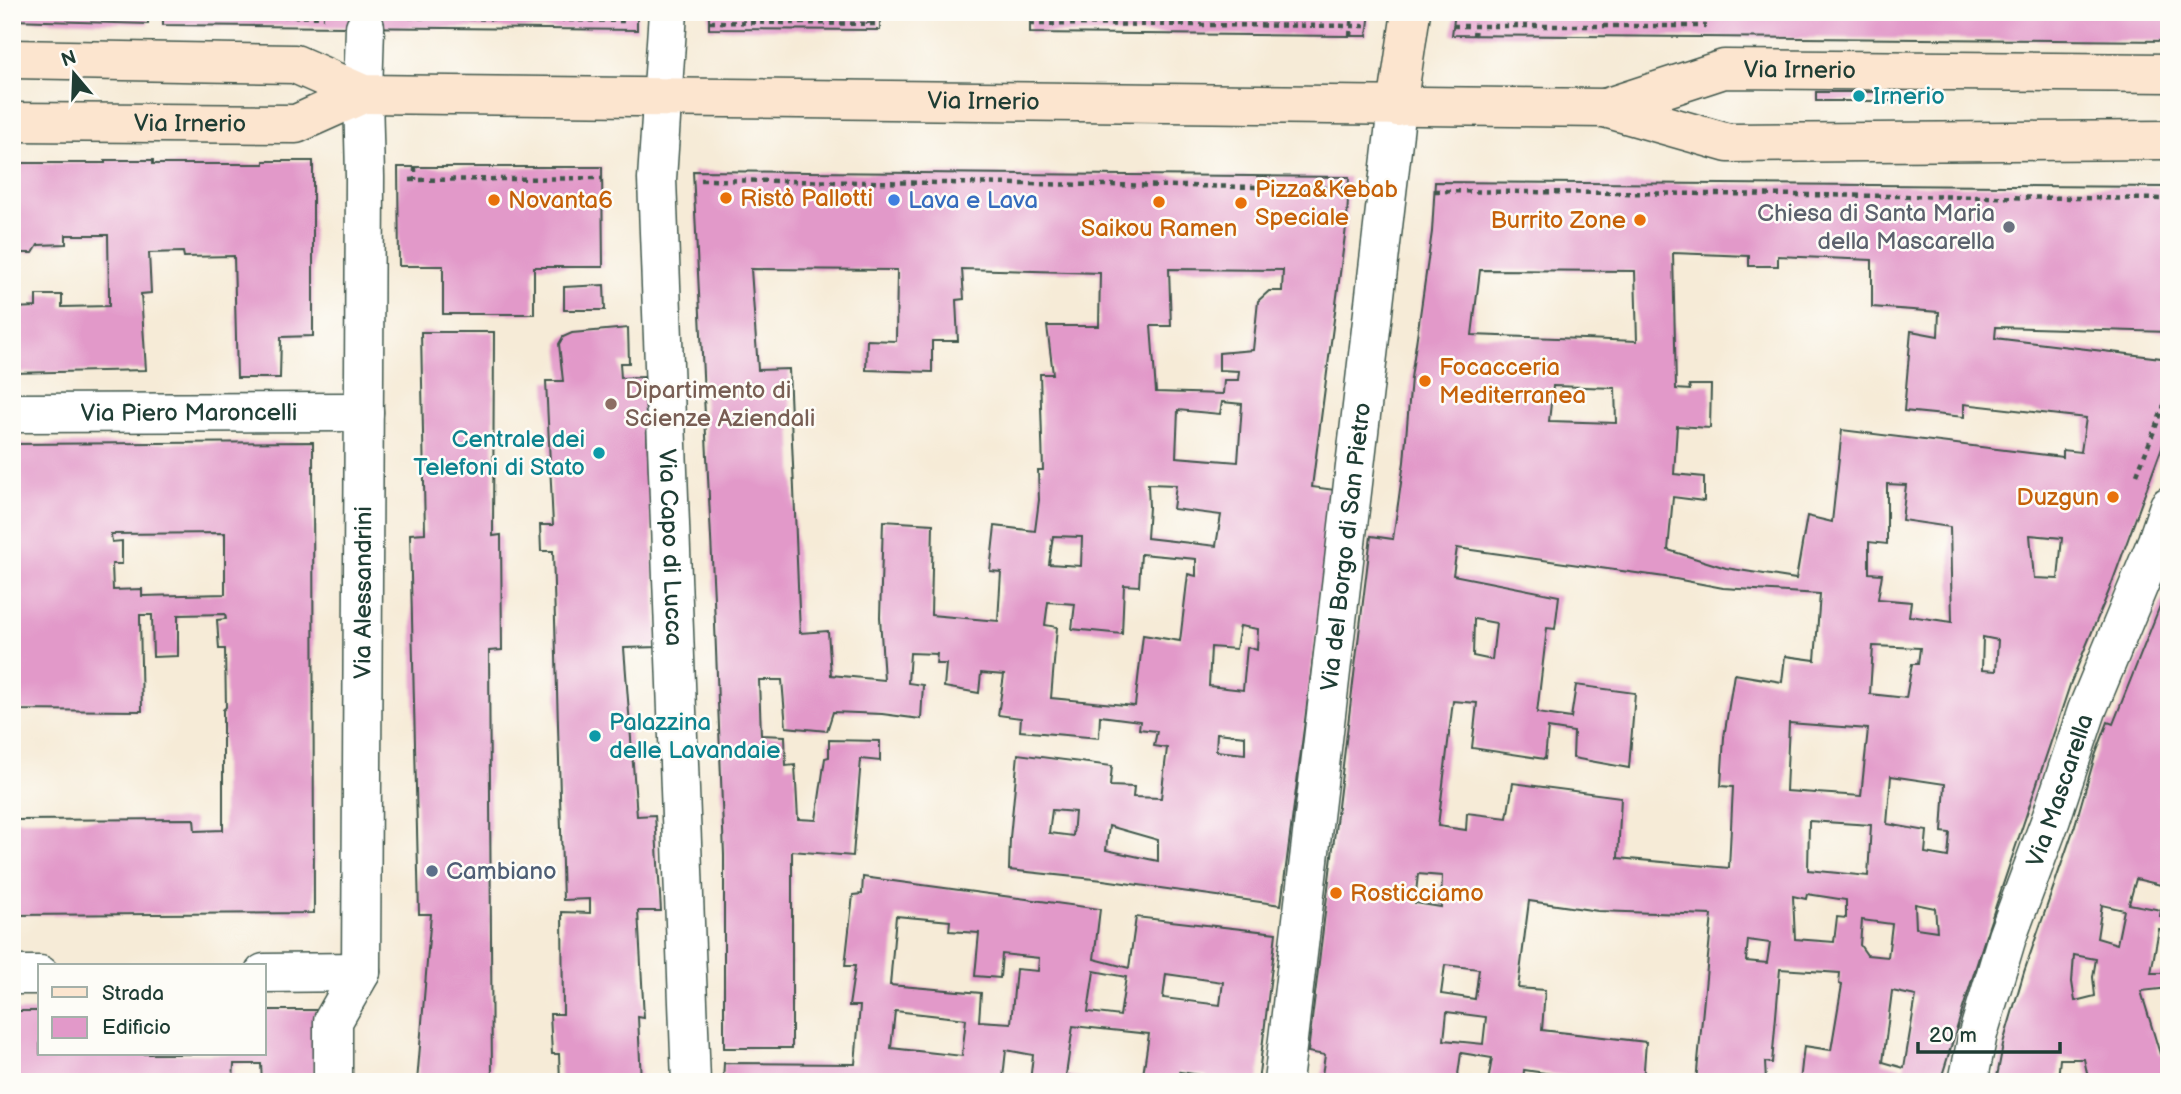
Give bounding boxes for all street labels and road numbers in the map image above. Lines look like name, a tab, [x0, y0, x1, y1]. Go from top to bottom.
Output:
street label: Via Irnerio	[1743, 55, 1856, 85]
street label: Via Irnerio	[927, 86, 1040, 116]
street label: Via Irnerio	[134, 108, 246, 138]
street label: Via Piero Maroncelli	[81, 398, 297, 427]
street label: Via del Borgo di San Pietro	[1314, 401, 1377, 693]
street label: Via Capo di Lucca	[653, 448, 689, 647]
street label: Via Alessandrini	[348, 506, 378, 679]
street label: Via Mascarella	[2020, 710, 2099, 871]

